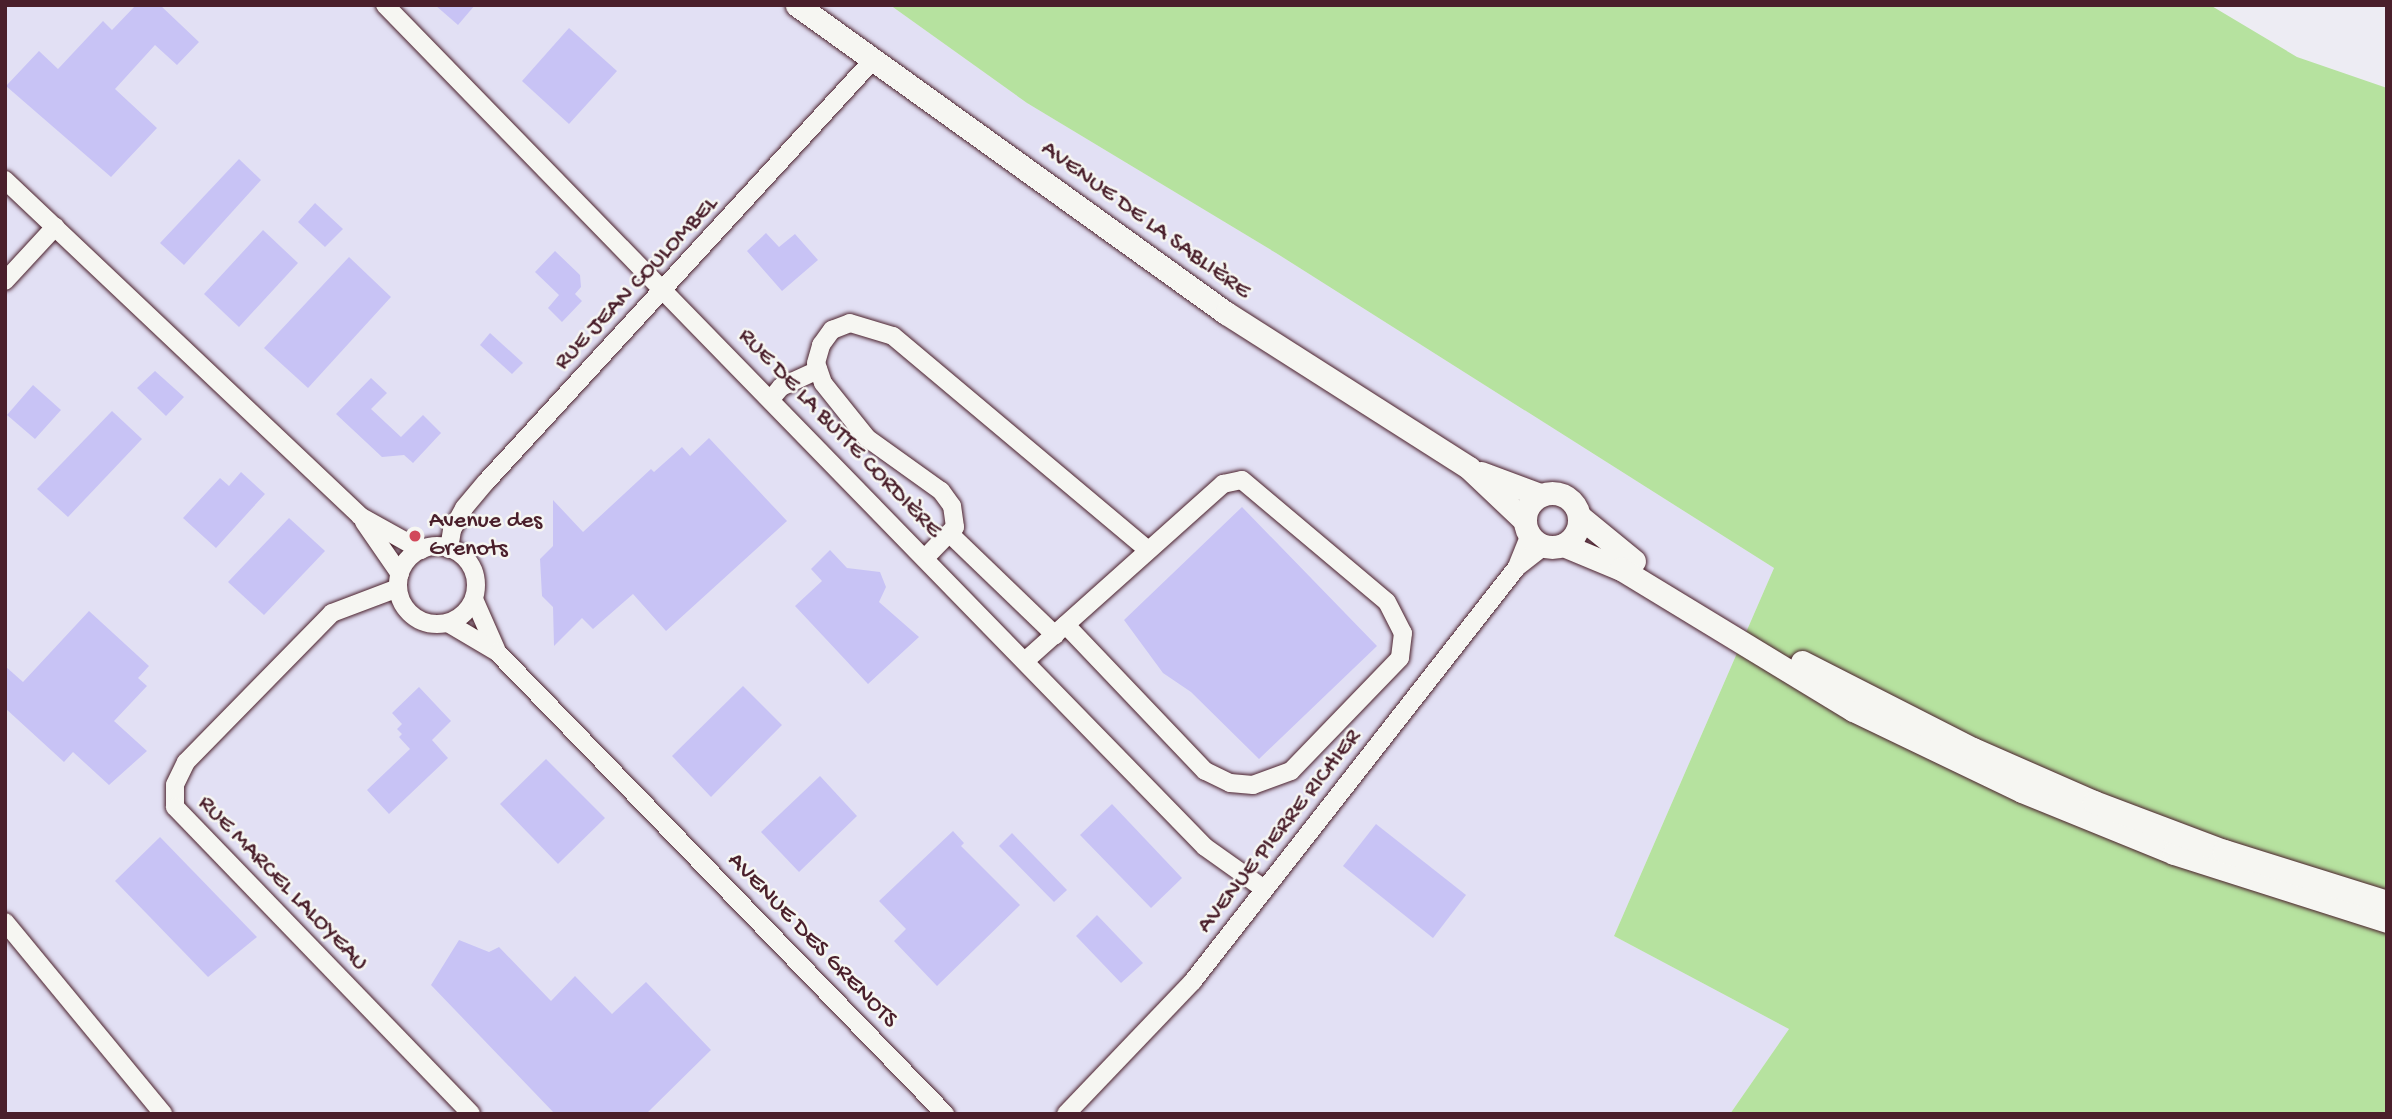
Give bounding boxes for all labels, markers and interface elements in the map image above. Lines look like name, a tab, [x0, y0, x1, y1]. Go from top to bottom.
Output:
street label: AVENUE DE LA SABLIÈRE	[1035, 135, 1255, 307]
street label: RUE JEAN COULOMBEL	[549, 191, 725, 377]
street label: RUE DE LA BUTTE CORDIÈRE	[731, 323, 947, 545]
place label: Avenue des Grenots	[429, 508, 542, 564]
marker: Avenue des Grenots	[407, 528, 423, 544]
street label: AVENUE PIERRE RICHIER	[1191, 724, 1369, 940]
street label: RUE MARCEL LALOYEAU	[191, 790, 373, 978]
street label: AVENUE DES GRENOTS	[721, 847, 903, 1035]

